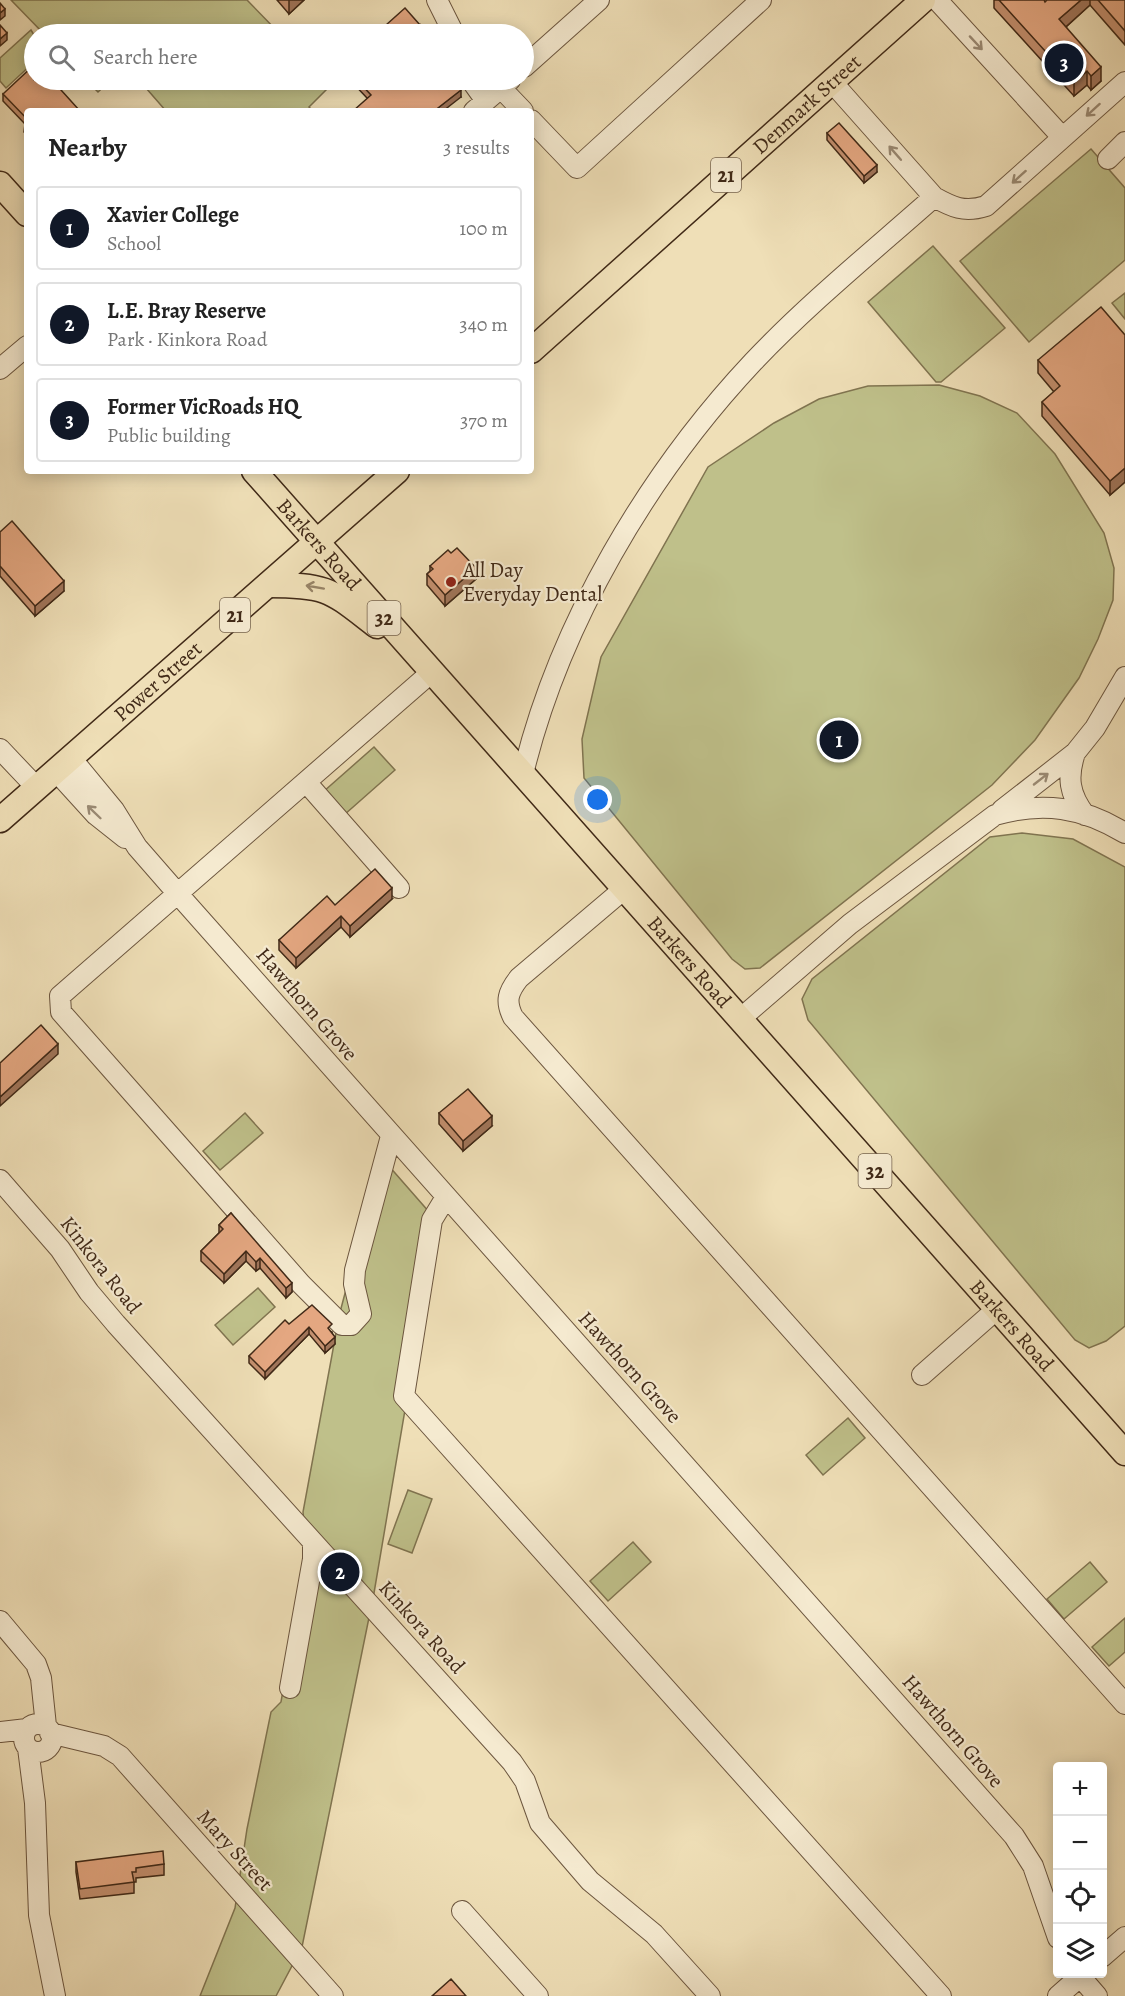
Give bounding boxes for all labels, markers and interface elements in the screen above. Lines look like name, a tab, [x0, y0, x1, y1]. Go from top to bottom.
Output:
search box	[24, 24, 534, 90]
one-way arrow	[969, 35, 983, 50]
pin: 3	[1044, 40, 1084, 86]
icon: search	[45, 41, 78, 74]
text: Search here	[93, 42, 198, 72]
street label: Denmark Street	[746, 48, 867, 160]
one-way arrow	[1086, 103, 1101, 117]
text: Nearby	[48, 130, 127, 165]
text: 3 results	[443, 134, 510, 161]
one-way arrow	[888, 146, 902, 161]
road number: 21	[711, 158, 741, 192]
one-way arrow	[1011, 170, 1026, 184]
text: Xavier College	[107, 200, 239, 230]
text: 1	[66, 215, 73, 242]
text: 100 m	[459, 215, 508, 242]
text: School	[107, 230, 161, 257]
text: L.E. Bray Reserve	[107, 296, 266, 326]
text: 2	[65, 311, 74, 338]
text: 340 m	[459, 311, 508, 338]
text: Park · Kinkora Road	[107, 326, 267, 353]
text: Former VicRoads HQ	[107, 392, 299, 422]
text: 3	[65, 407, 74, 434]
text: 370 m	[460, 407, 508, 434]
text: Public building	[107, 422, 231, 449]
street label: Barkers Road	[271, 492, 368, 597]
place label: All Day Everyday Dental	[462, 556, 602, 608]
marker: All Day Everyday Dental	[444, 575, 458, 589]
one-way arrow	[306, 581, 326, 592]
road number: 21	[220, 598, 250, 632]
road number: 32	[368, 601, 400, 635]
street label: Power Street	[108, 635, 208, 728]
pin: 1	[820, 718, 858, 762]
one-way arrow	[1033, 773, 1049, 786]
your location	[583, 785, 612, 814]
one-way arrow	[86, 804, 101, 819]
street label: Barkers Road	[641, 910, 738, 1014]
street label: Hawthorn Grove	[250, 941, 364, 1067]
road number: 32	[858, 1154, 892, 1188]
street label: Kinkora Road	[54, 1210, 148, 1320]
street label: Barkers Road	[963, 1273, 1061, 1378]
street label: Hawthorn Grove	[572, 1305, 688, 1429]
pin: 2	[320, 1550, 360, 1594]
street label: Kinkora Road	[373, 1574, 472, 1680]
street label: Hawthorn Grove	[896, 1668, 1010, 1794]
map controls	[1053, 1762, 1107, 1978]
button: +	[1053, 1762, 1107, 1816]
street label: Mary Street	[191, 1803, 279, 1897]
button: −	[1053, 1816, 1107, 1870]
button: locate	[1053, 1870, 1107, 1924]
button: layers	[1053, 1924, 1107, 1978]

